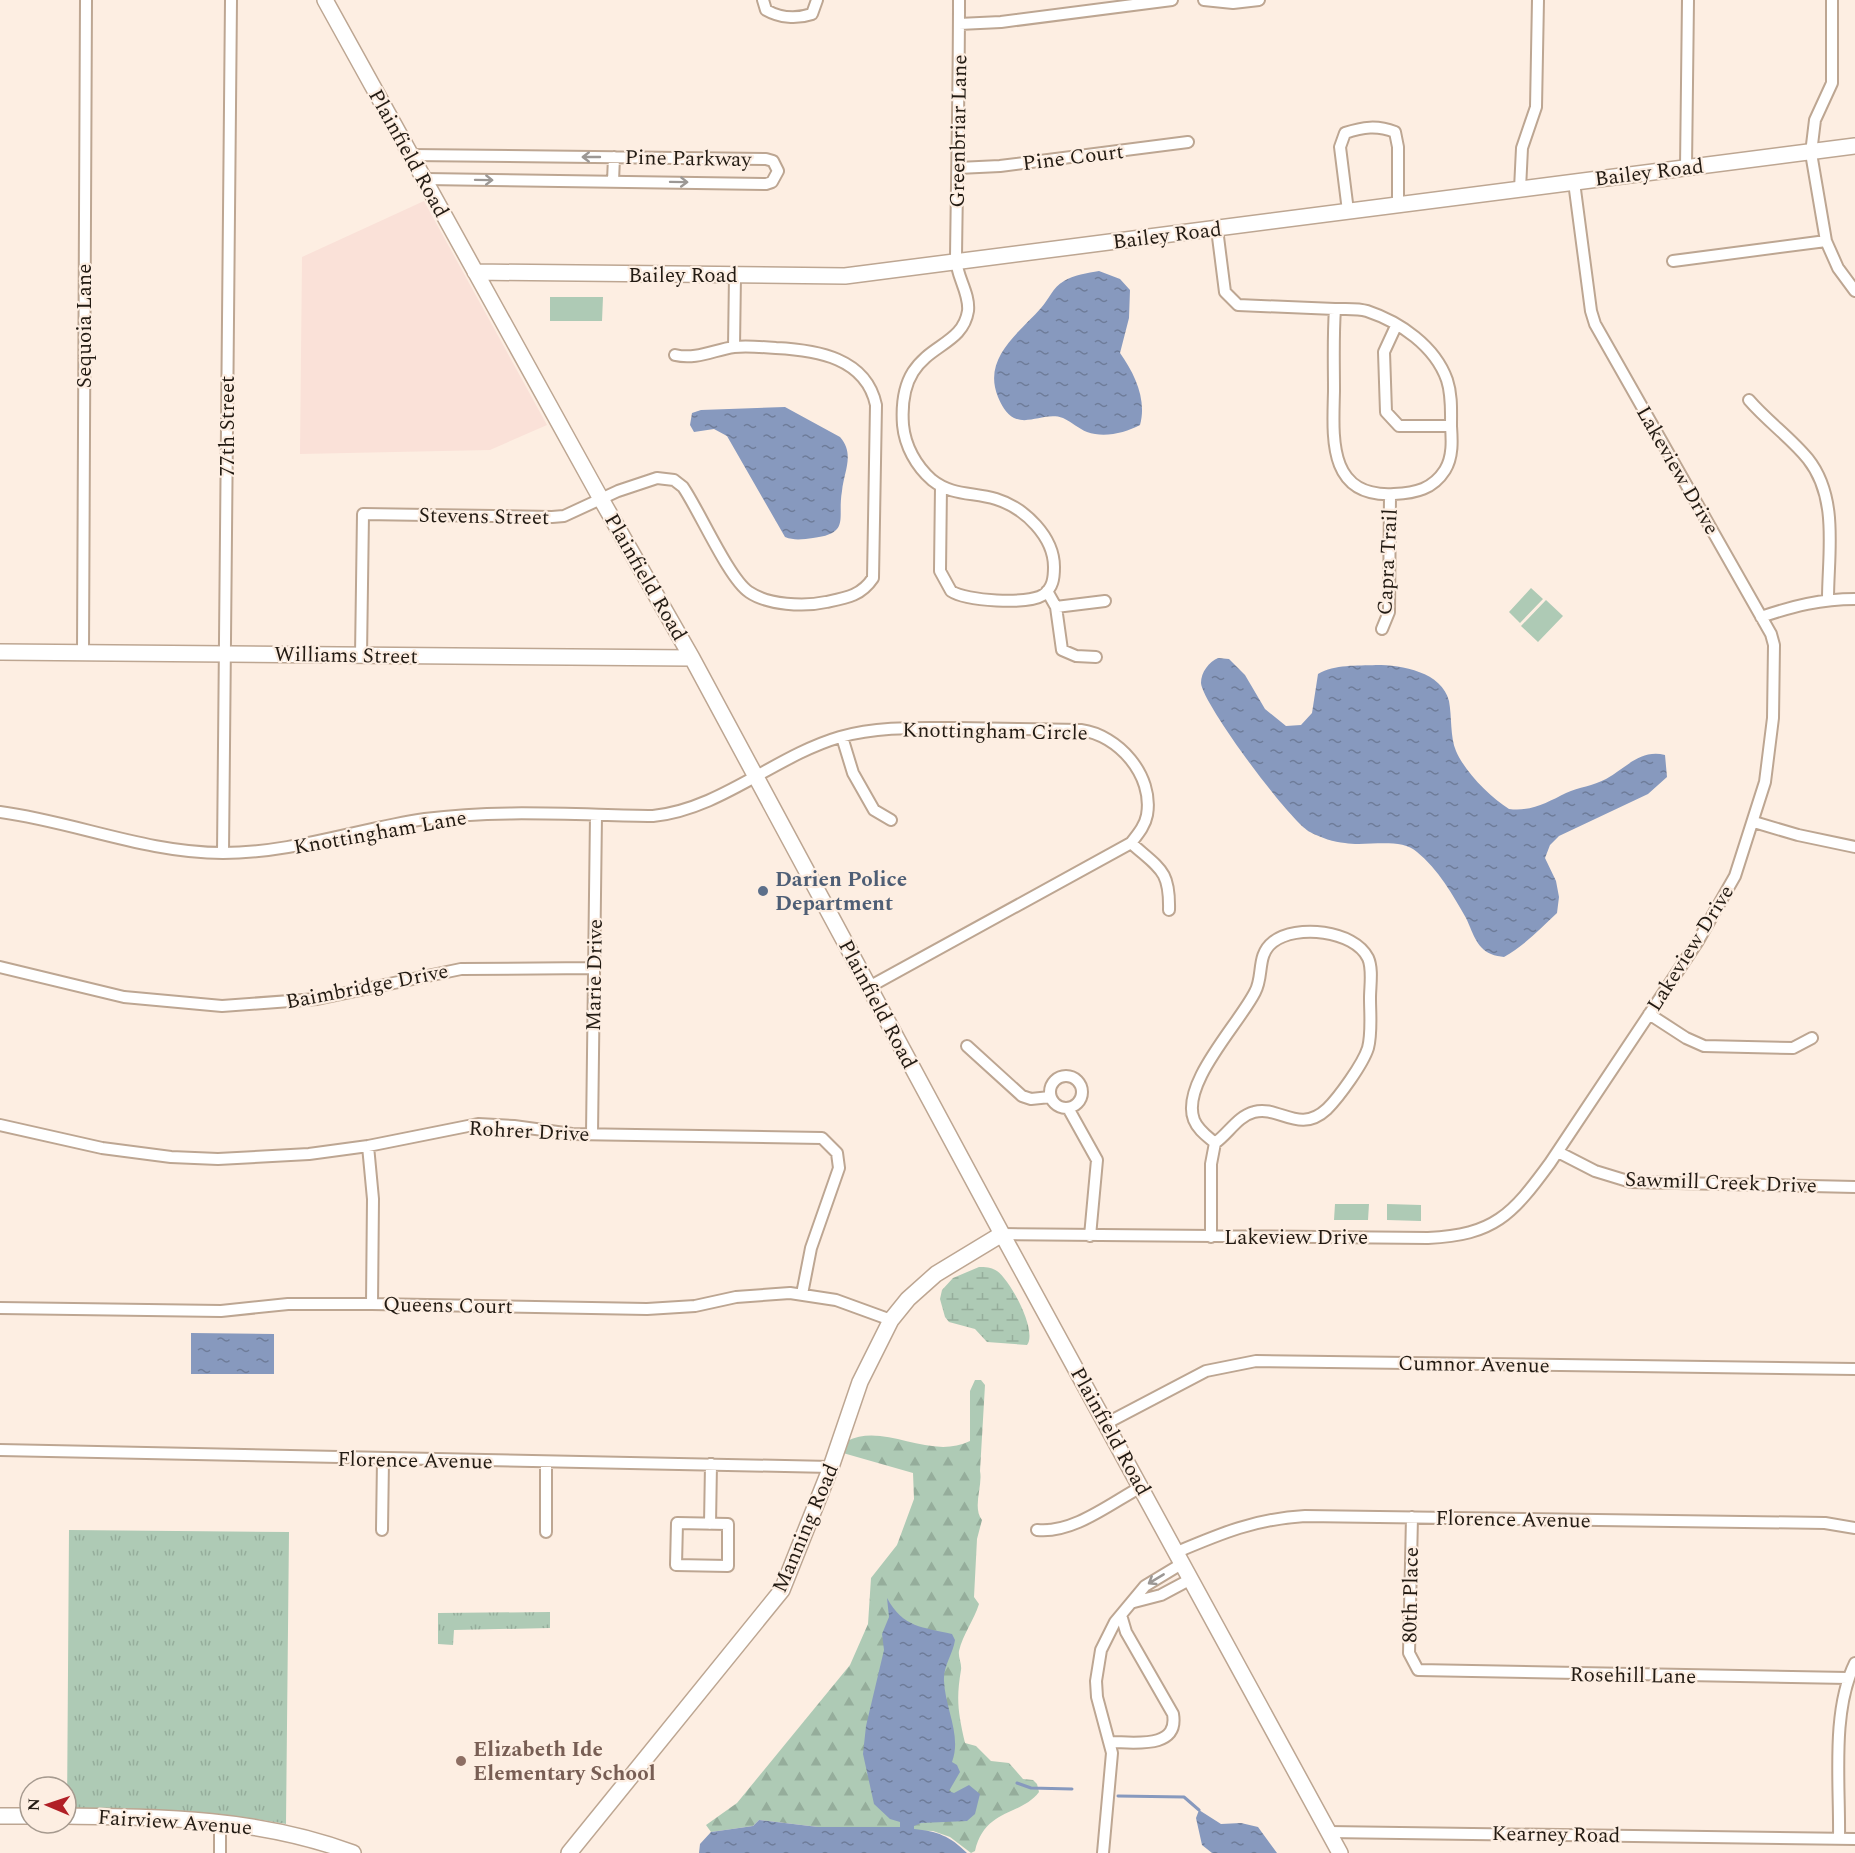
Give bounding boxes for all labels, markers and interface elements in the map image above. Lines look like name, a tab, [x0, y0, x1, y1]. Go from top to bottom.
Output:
street label: Greenbriar Lane	[942, 54, 976, 208]
street label: Plainfield Road	[359, 83, 457, 224]
street label: Pine Court	[1021, 136, 1126, 180]
street label: Pine Parkway	[624, 142, 753, 176]
street label: Bailey Road	[1593, 150, 1705, 196]
one-way arrow	[581, 151, 601, 163]
one-way arrow	[473, 174, 493, 186]
one-way arrow	[668, 177, 688, 188]
street label: Bailey Road	[1111, 213, 1223, 259]
street label: Bailey Road	[628, 260, 738, 292]
street label: Sequoia Lane	[69, 264, 101, 388]
street label: 77th Street	[212, 375, 244, 477]
street label: Lakeview Drive	[1627, 400, 1727, 541]
street label: Stevens Street	[418, 500, 550, 534]
street label: Plainfield Road	[596, 508, 695, 647]
street label: Capra Trail	[1369, 508, 1407, 616]
street label: Williams Street	[274, 639, 418, 673]
street label: Knottingham Circle	[902, 714, 1088, 750]
street label: Knottingham Lane	[291, 802, 469, 864]
place label: Darien Police Department	[775, 864, 907, 920]
street label: Lakeview Drive	[1639, 879, 1743, 1018]
marker: Darien Police Department	[756, 884, 770, 898]
street label: Marie Drive	[578, 919, 612, 1031]
street label: Plainfield Road	[829, 934, 925, 1075]
street label: Baimbridge Drive	[283, 956, 451, 1018]
street label: Rohrer Drive	[468, 1113, 590, 1151]
street label: Sawmill Creek Drive	[1624, 1164, 1818, 1202]
street label: Lakeview Drive	[1224, 1222, 1368, 1254]
street label: Queens Court	[383, 1289, 513, 1323]
street label: Cumnor Avenue	[1398, 1348, 1550, 1382]
street label: Plainfield Road	[1061, 1361, 1159, 1502]
street label: Florence Avenue	[337, 1444, 493, 1478]
street label: Manning Road	[764, 1459, 848, 1598]
street label: Florence Avenue	[1435, 1503, 1591, 1537]
street label: 80th Place	[1394, 1547, 1428, 1643]
one-way arrow	[1148, 1574, 1165, 1586]
street label: Rosehill Lane	[1569, 1659, 1697, 1693]
place label: Elizabeth Ide Elementary School	[473, 1734, 656, 1790]
marker: Elizabeth Ide Elementary School	[454, 1754, 468, 1768]
north arrow	[18, 1775, 78, 1835]
text: N	[22, 1798, 46, 1811]
street label: Fairview Avenue	[97, 1802, 253, 1844]
street label: Kearney Road	[1491, 1818, 1621, 1852]

